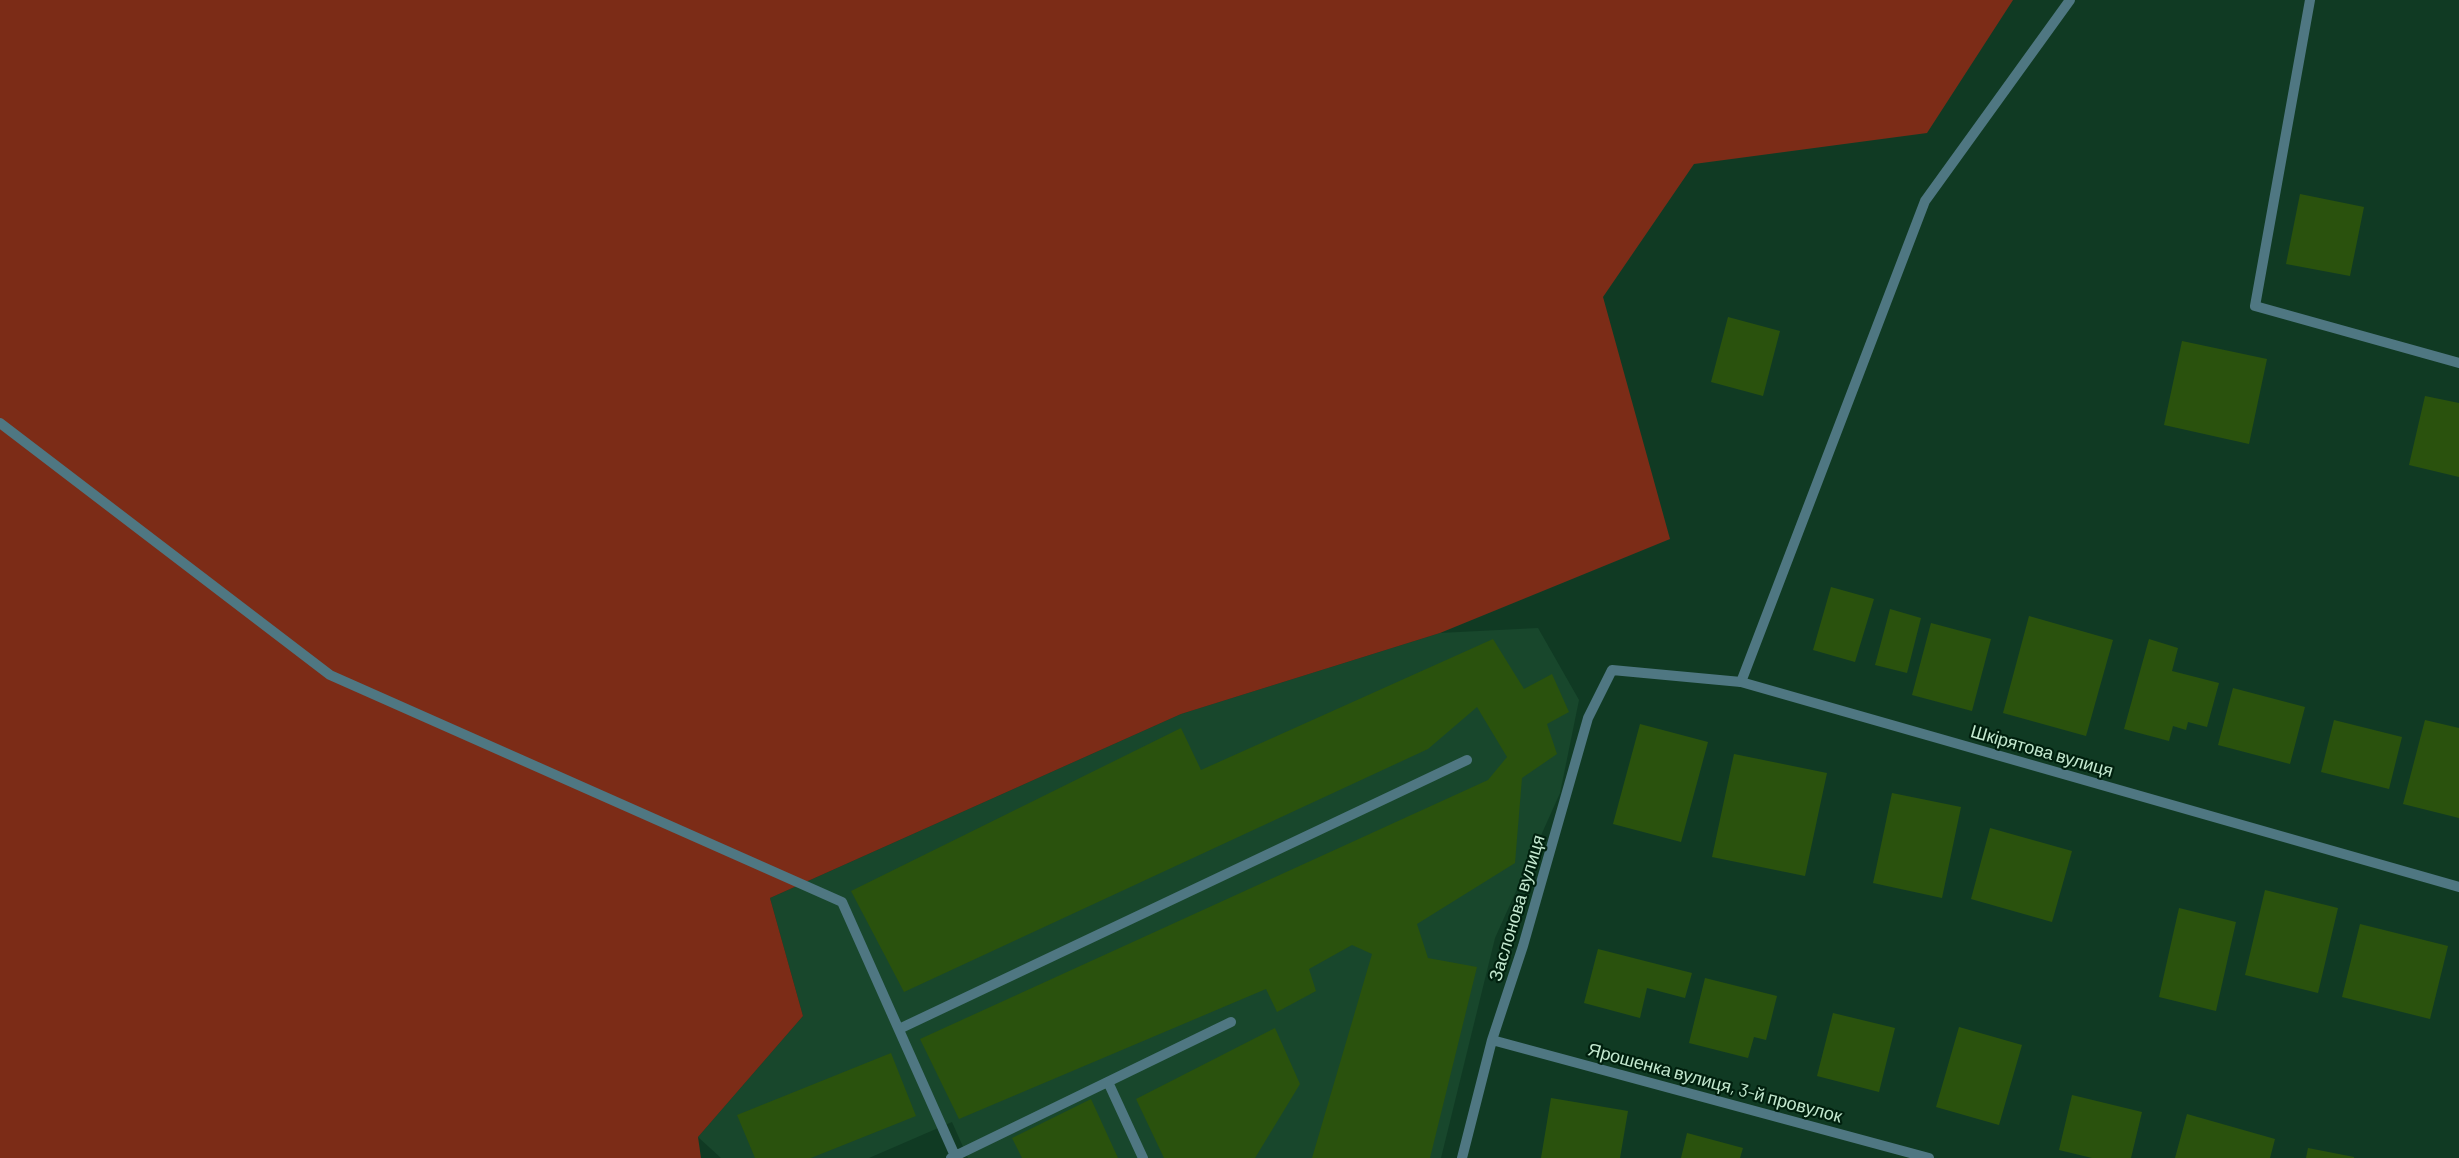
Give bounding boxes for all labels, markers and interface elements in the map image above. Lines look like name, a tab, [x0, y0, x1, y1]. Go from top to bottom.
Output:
street label: Шкірятова вулиця	[1968, 720, 2116, 782]
street label: Заслонова вулиця	[1484, 832, 1550, 984]
street label: Ярошенка вулиця, 3-й провулок	[1586, 1039, 1844, 1127]

